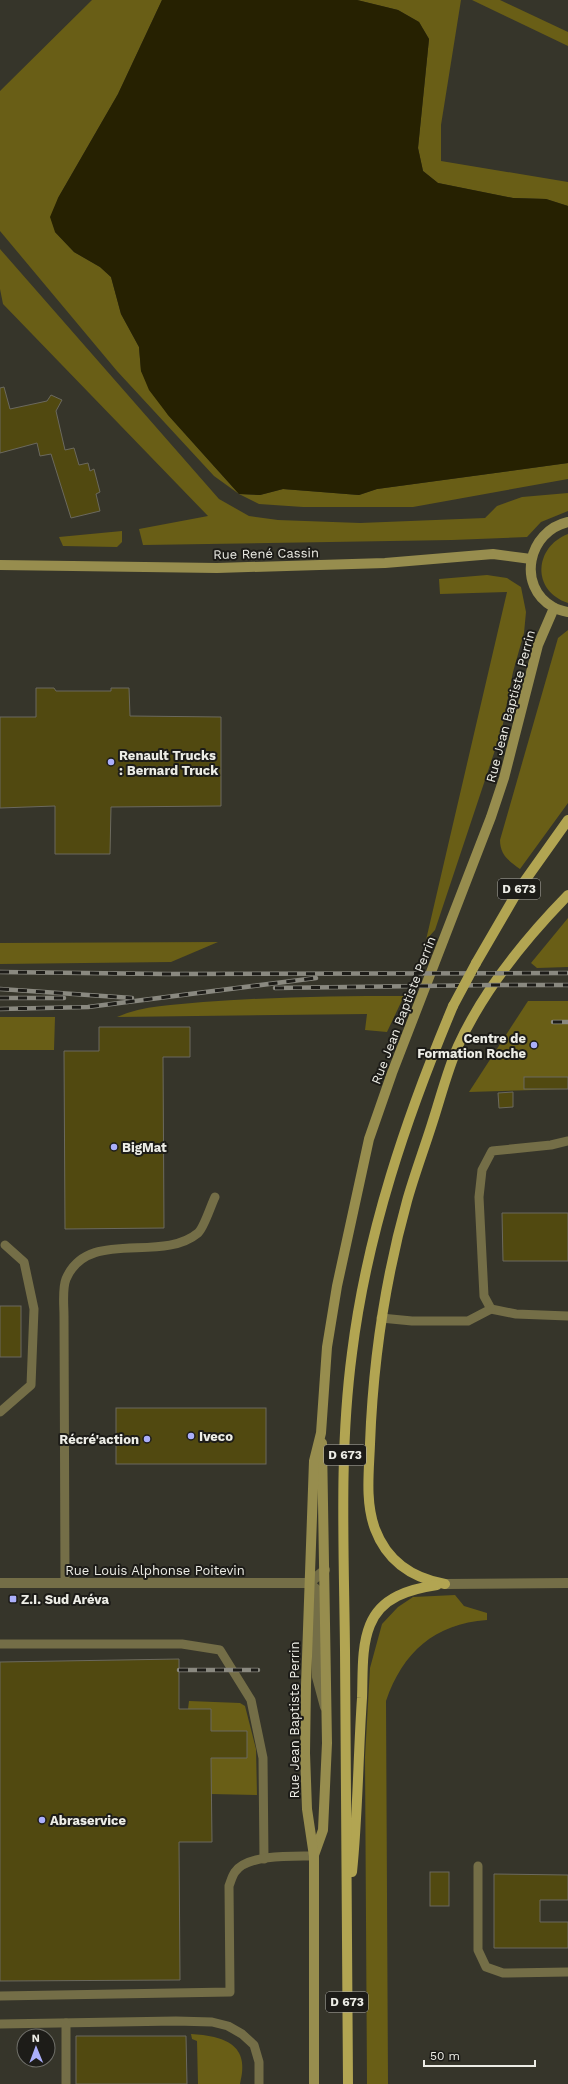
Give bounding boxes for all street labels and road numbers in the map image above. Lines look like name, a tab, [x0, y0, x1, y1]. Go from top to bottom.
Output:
street label: Rue René Cassin	[213, 545, 319, 562]
street label: Rue Jean Baptiste Perrin	[483, 628, 538, 784]
road number: D 673	[498, 879, 540, 899]
street label: Rue Jean Baptiste Perrin	[368, 934, 439, 1086]
road number: D 673	[324, 1445, 366, 1465]
street label: Rue Louis Alphonse Poitevin	[65, 1563, 245, 1578]
street label: Rue Jean Baptiste Perrin	[287, 1641, 302, 1799]
road number: D 673	[326, 1992, 368, 2012]

